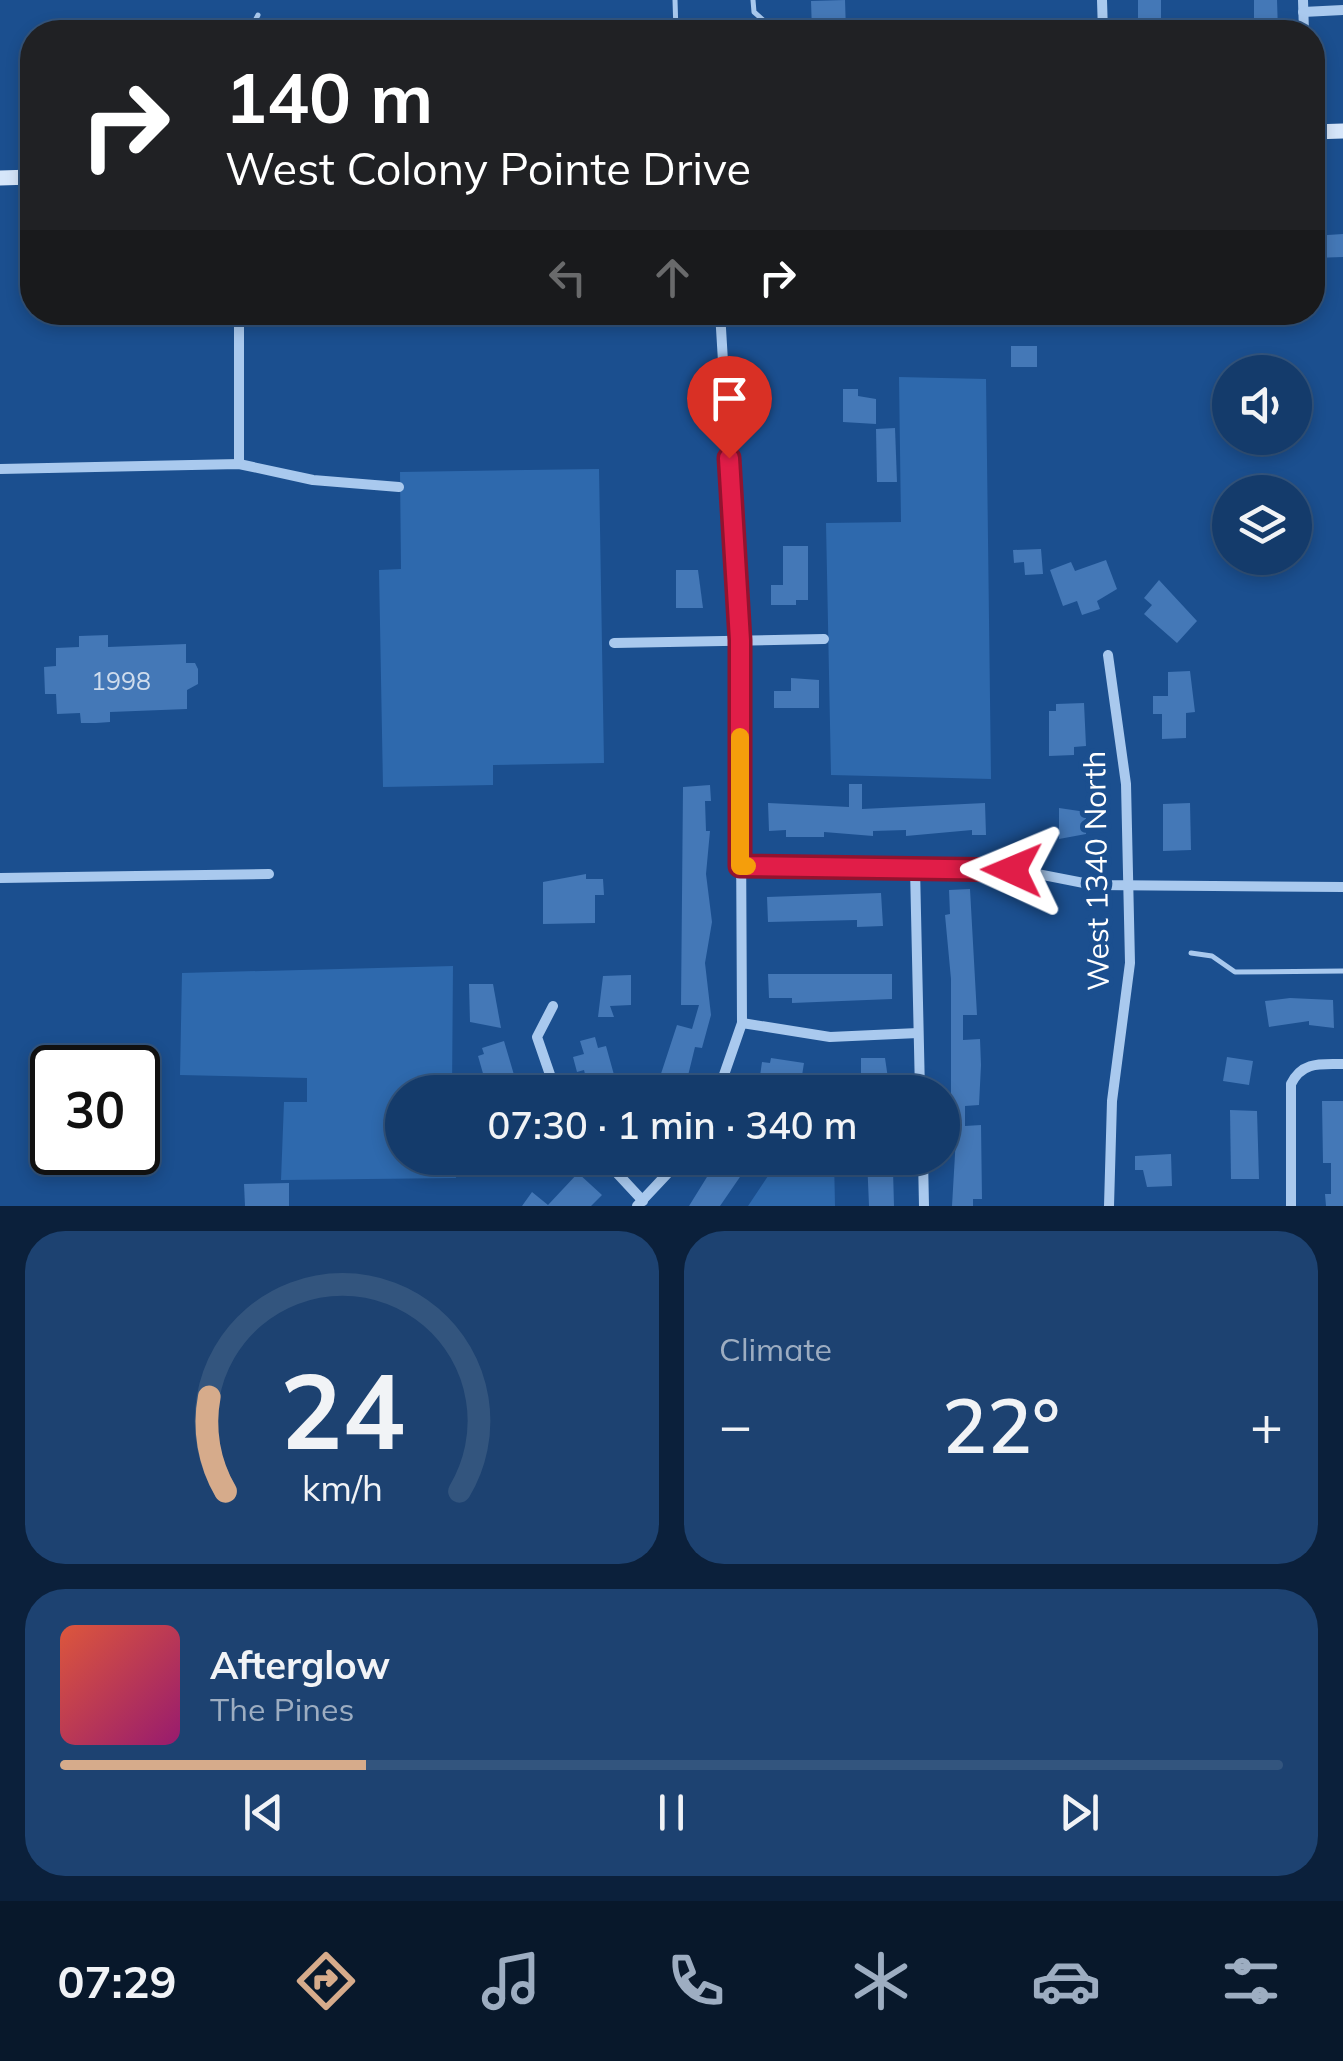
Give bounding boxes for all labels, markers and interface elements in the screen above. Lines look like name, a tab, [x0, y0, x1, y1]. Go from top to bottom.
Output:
text: 140 m	[225, 53, 433, 141]
icon: right	[60, 60, 190, 190]
text: West Colony Pointe Drive	[225, 140, 751, 196]
icon: left	[540, 250, 595, 305]
icon: ahead	[645, 250, 700, 305]
icon: right	[750, 250, 805, 305]
map controls	[1212, 355, 1312, 575]
button: sound	[1212, 355, 1312, 455]
pin	[687, 356, 772, 459]
icon: arrive	[702, 371, 757, 426]
button: layers	[1212, 475, 1312, 575]
house number: 1998	[91, 665, 151, 696]
street label: West 1340 North	[1075, 751, 1117, 991]
position arrow	[960, 818, 1064, 922]
speed limit sign: 30	[30, 1045, 160, 1175]
text: 07:30 · 1 min · 340 m	[487, 1101, 858, 1149]
text: Climate	[719, 1329, 832, 1369]
text: 24	[280, 1344, 404, 1475]
text: 22°	[942, 1378, 1060, 1472]
text: −	[719, 1390, 752, 1459]
text: +	[1250, 1390, 1283, 1459]
text: km/h	[302, 1465, 382, 1510]
text: Afterglow	[210, 1641, 390, 1689]
text: The Pines	[210, 1689, 354, 1729]
icon: previous	[236, 1785, 291, 1840]
icon: pause	[644, 1785, 699, 1840]
icon: next	[1052, 1785, 1107, 1840]
icon: directions	[291, 1946, 361, 2016]
icon: music	[476, 1946, 546, 2016]
icon: phone	[661, 1946, 731, 2016]
icon: climate	[846, 1946, 916, 2016]
icon: car	[1031, 1946, 1101, 2016]
icon: filters	[1216, 1946, 1286, 2016]
text: 07:29	[57, 1953, 177, 2009]

